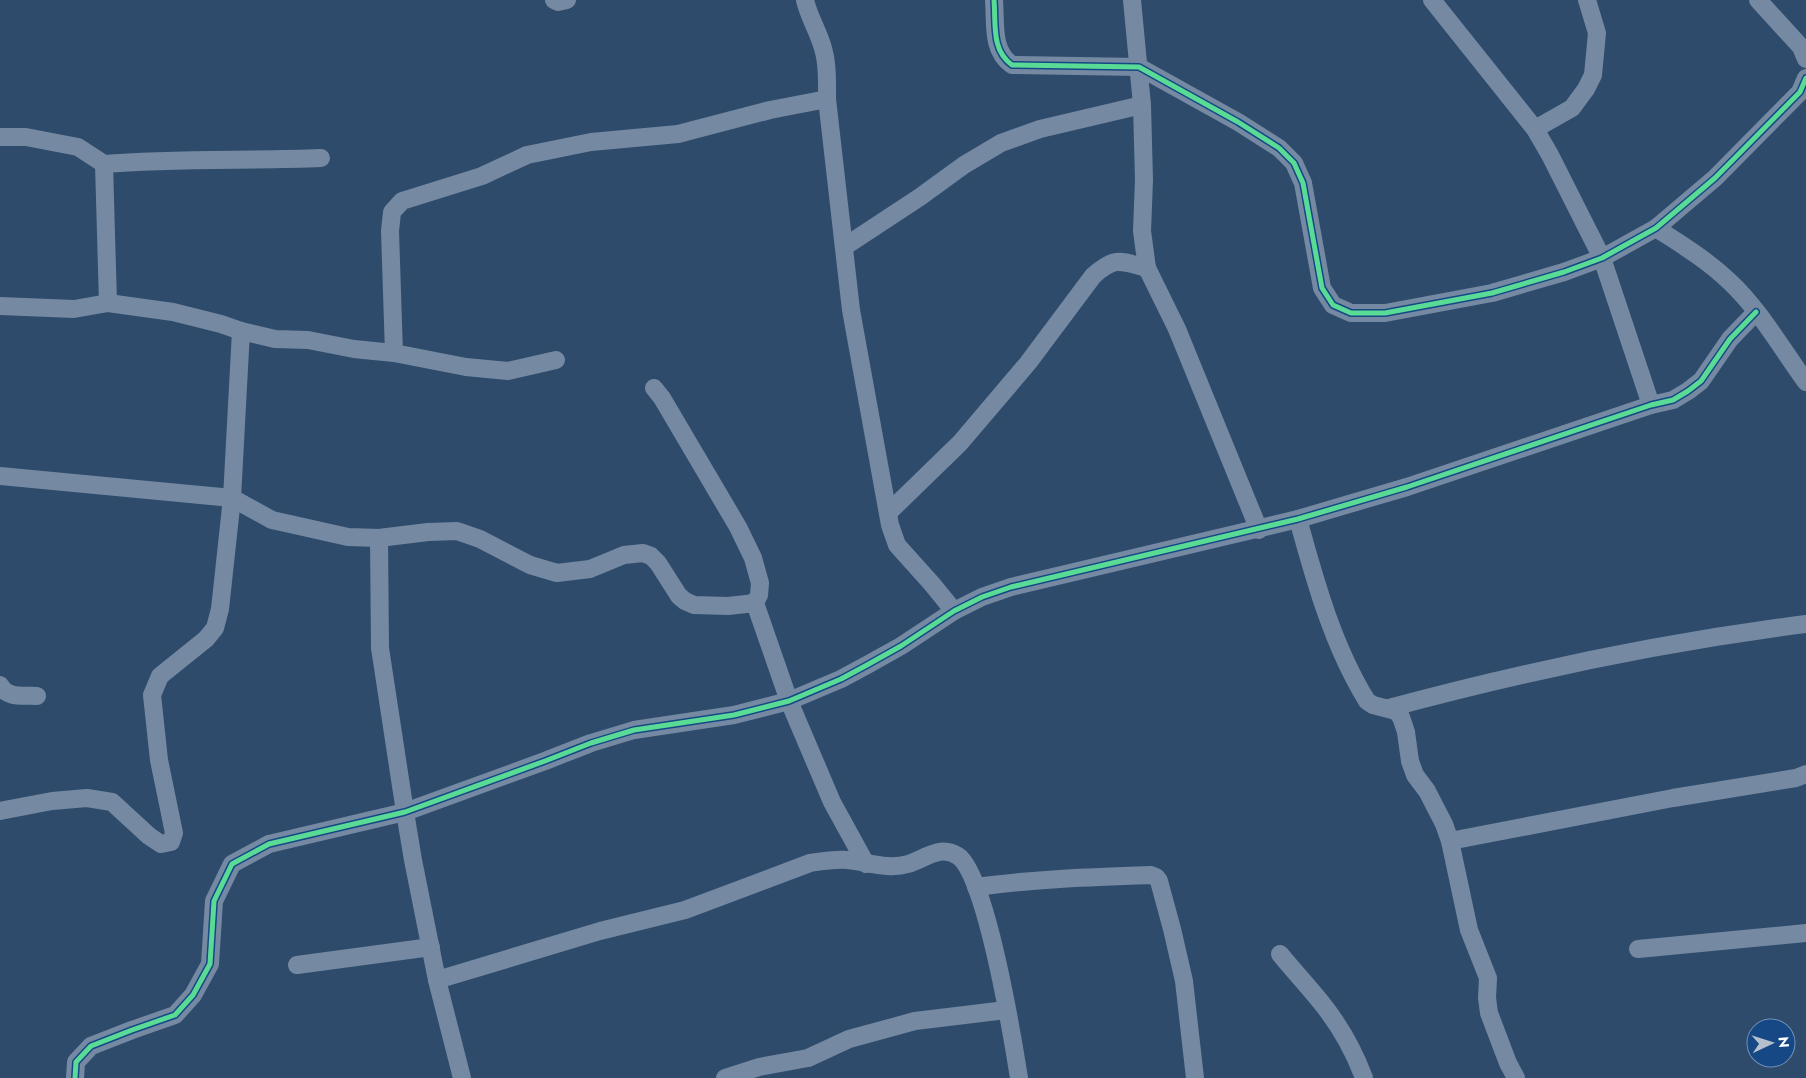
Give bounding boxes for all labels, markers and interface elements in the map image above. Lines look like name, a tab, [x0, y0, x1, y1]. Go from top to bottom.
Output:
north arrow	[1746, 1018, 1796, 1068]
text: N	[1774, 1036, 1794, 1048]

